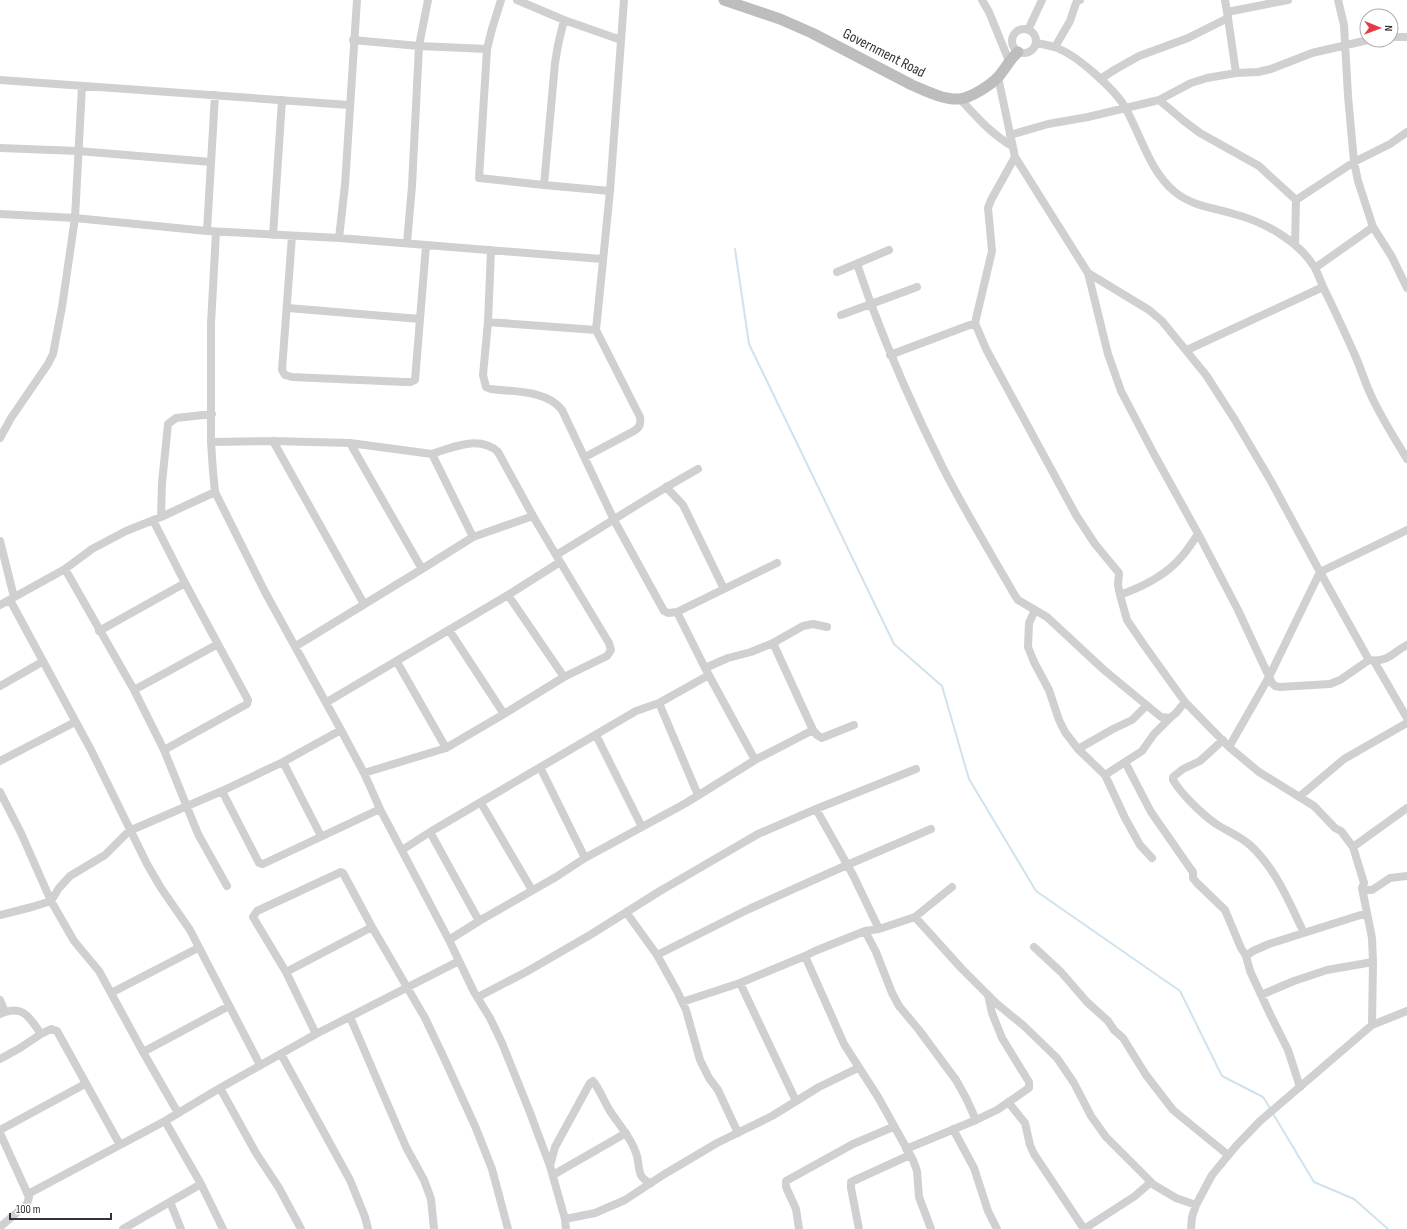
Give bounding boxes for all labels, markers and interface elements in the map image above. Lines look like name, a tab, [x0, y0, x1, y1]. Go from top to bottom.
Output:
north arrow	[1359, 8, 1399, 48]
street label: Government Road	[840, 24, 928, 82]
text: N	[1382, 25, 1395, 31]
scale bar	[10, 1195, 111, 1221]
text: 100 m	[16, 1202, 41, 1217]

